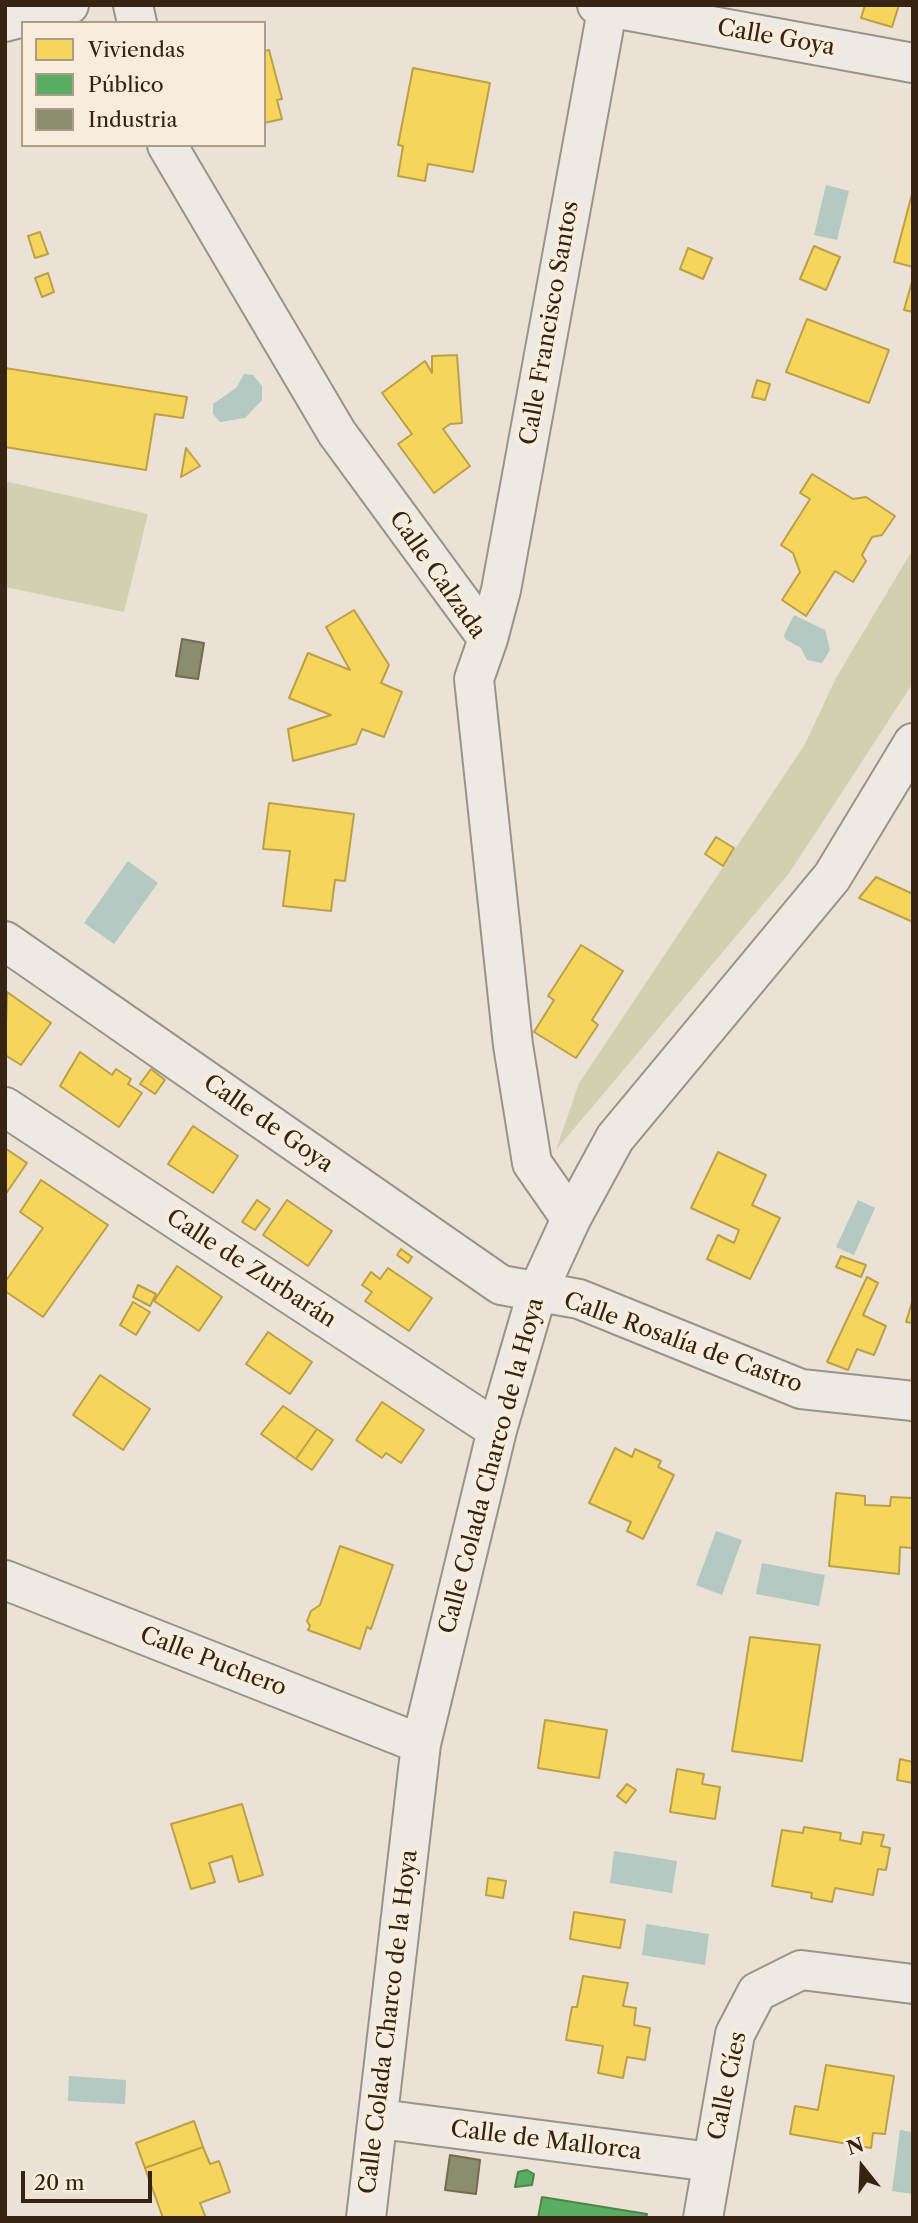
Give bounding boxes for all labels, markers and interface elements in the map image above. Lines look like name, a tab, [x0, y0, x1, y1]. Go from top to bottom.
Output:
street label: Calle Goya	[715, 14, 837, 62]
legend	[21, 21, 266, 147]
text: Viviendas	[88, 37, 185, 62]
text: Público	[88, 72, 164, 97]
text: Industria	[88, 107, 178, 132]
street label: Calle Francisco Santos	[515, 199, 585, 447]
street label: Calle Calzada	[383, 506, 491, 644]
street label: Calle de Goya	[198, 1069, 338, 1179]
street label: Calle de Zurbarán	[161, 1204, 341, 1334]
street label: Calle Rosalía de Castro	[560, 1287, 806, 1399]
street label: Calle Colada Charco de la Hoya	[434, 1295, 550, 1637]
street label: Calle Puchero	[136, 1621, 290, 1703]
street label: Calle Colada Charco de la Hoya	[354, 1848, 424, 2196]
street label: Calle Cíes	[703, 2029, 753, 2143]
street label: Calle de Mallorca	[449, 2116, 643, 2166]
north arrow	[827, 2132, 897, 2202]
text: N	[844, 2133, 867, 2160]
scale bar	[24, 2156, 156, 2200]
text: 20 m	[34, 2170, 85, 2195]

